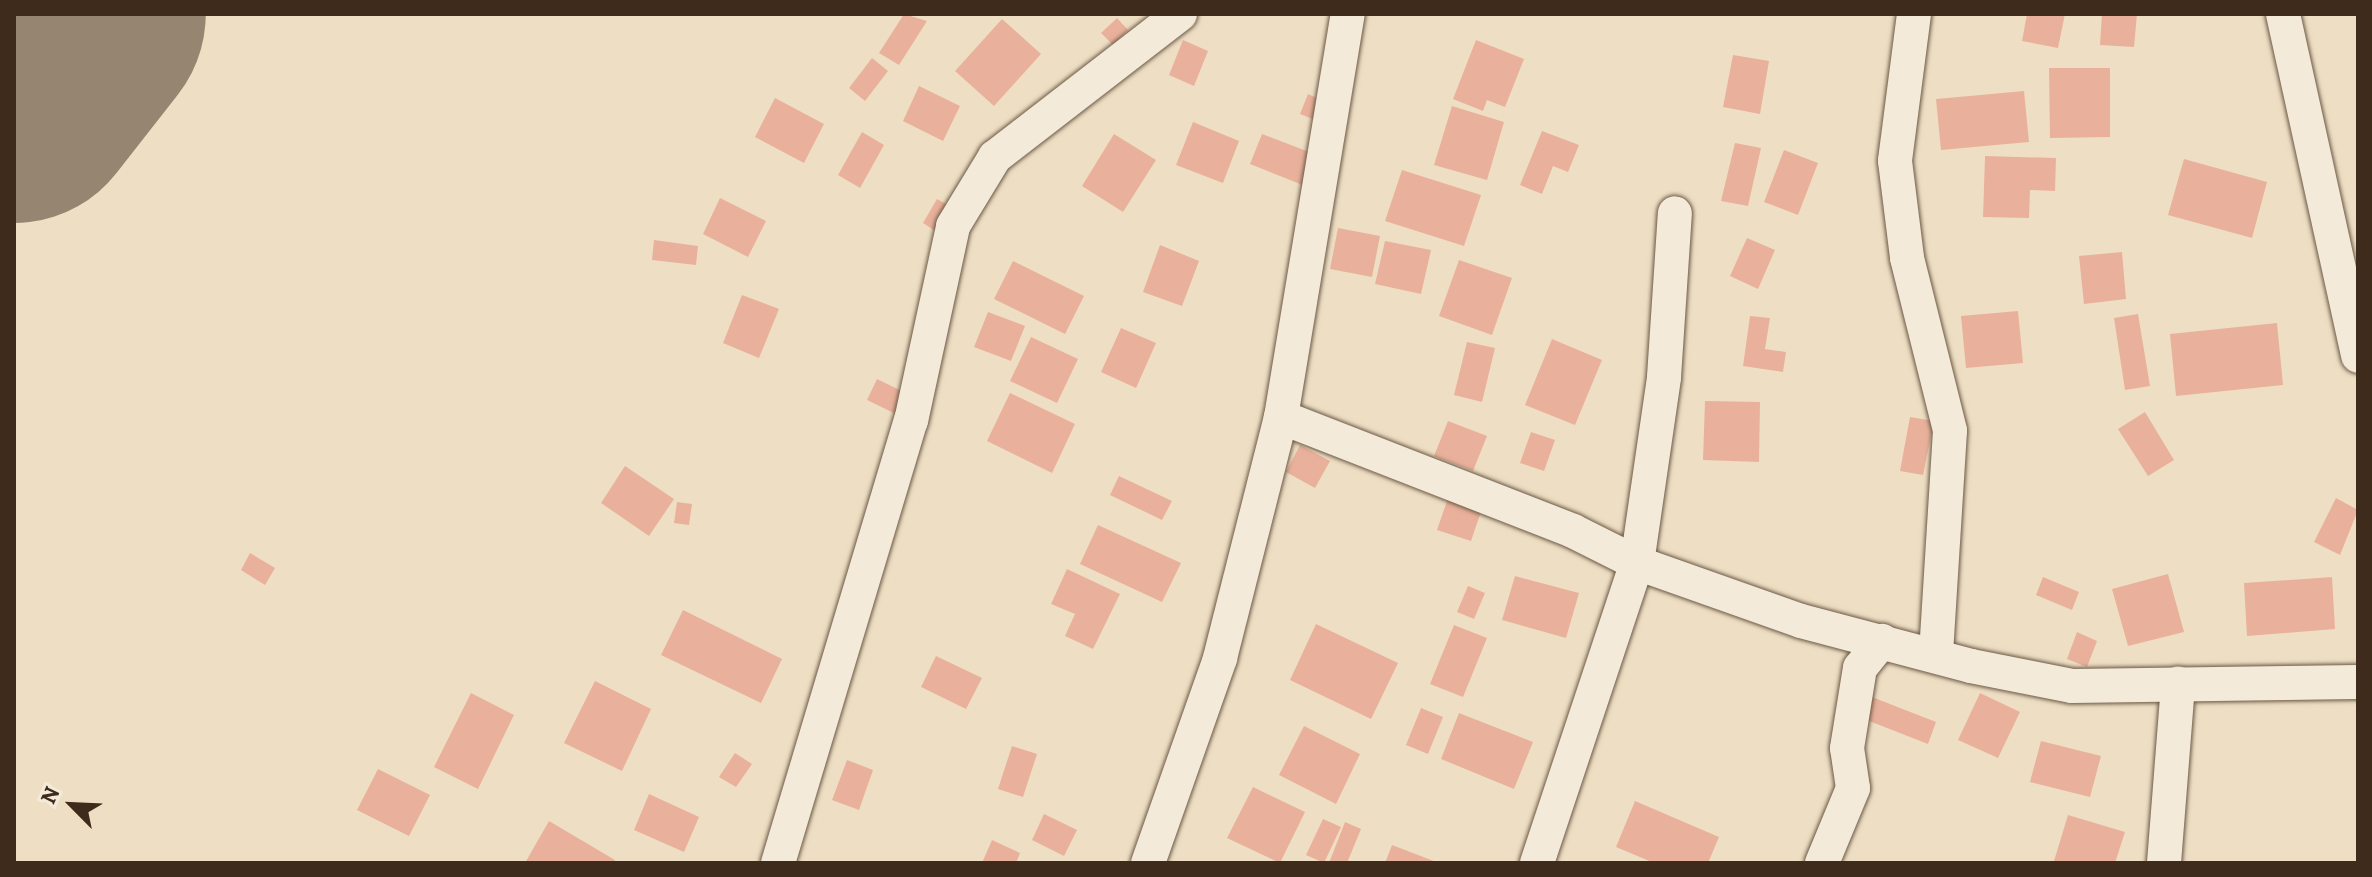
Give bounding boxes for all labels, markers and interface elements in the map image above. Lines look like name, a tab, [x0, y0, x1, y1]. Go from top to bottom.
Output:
north arrow	[32, 765, 112, 845]
text: N	[33, 782, 67, 809]

